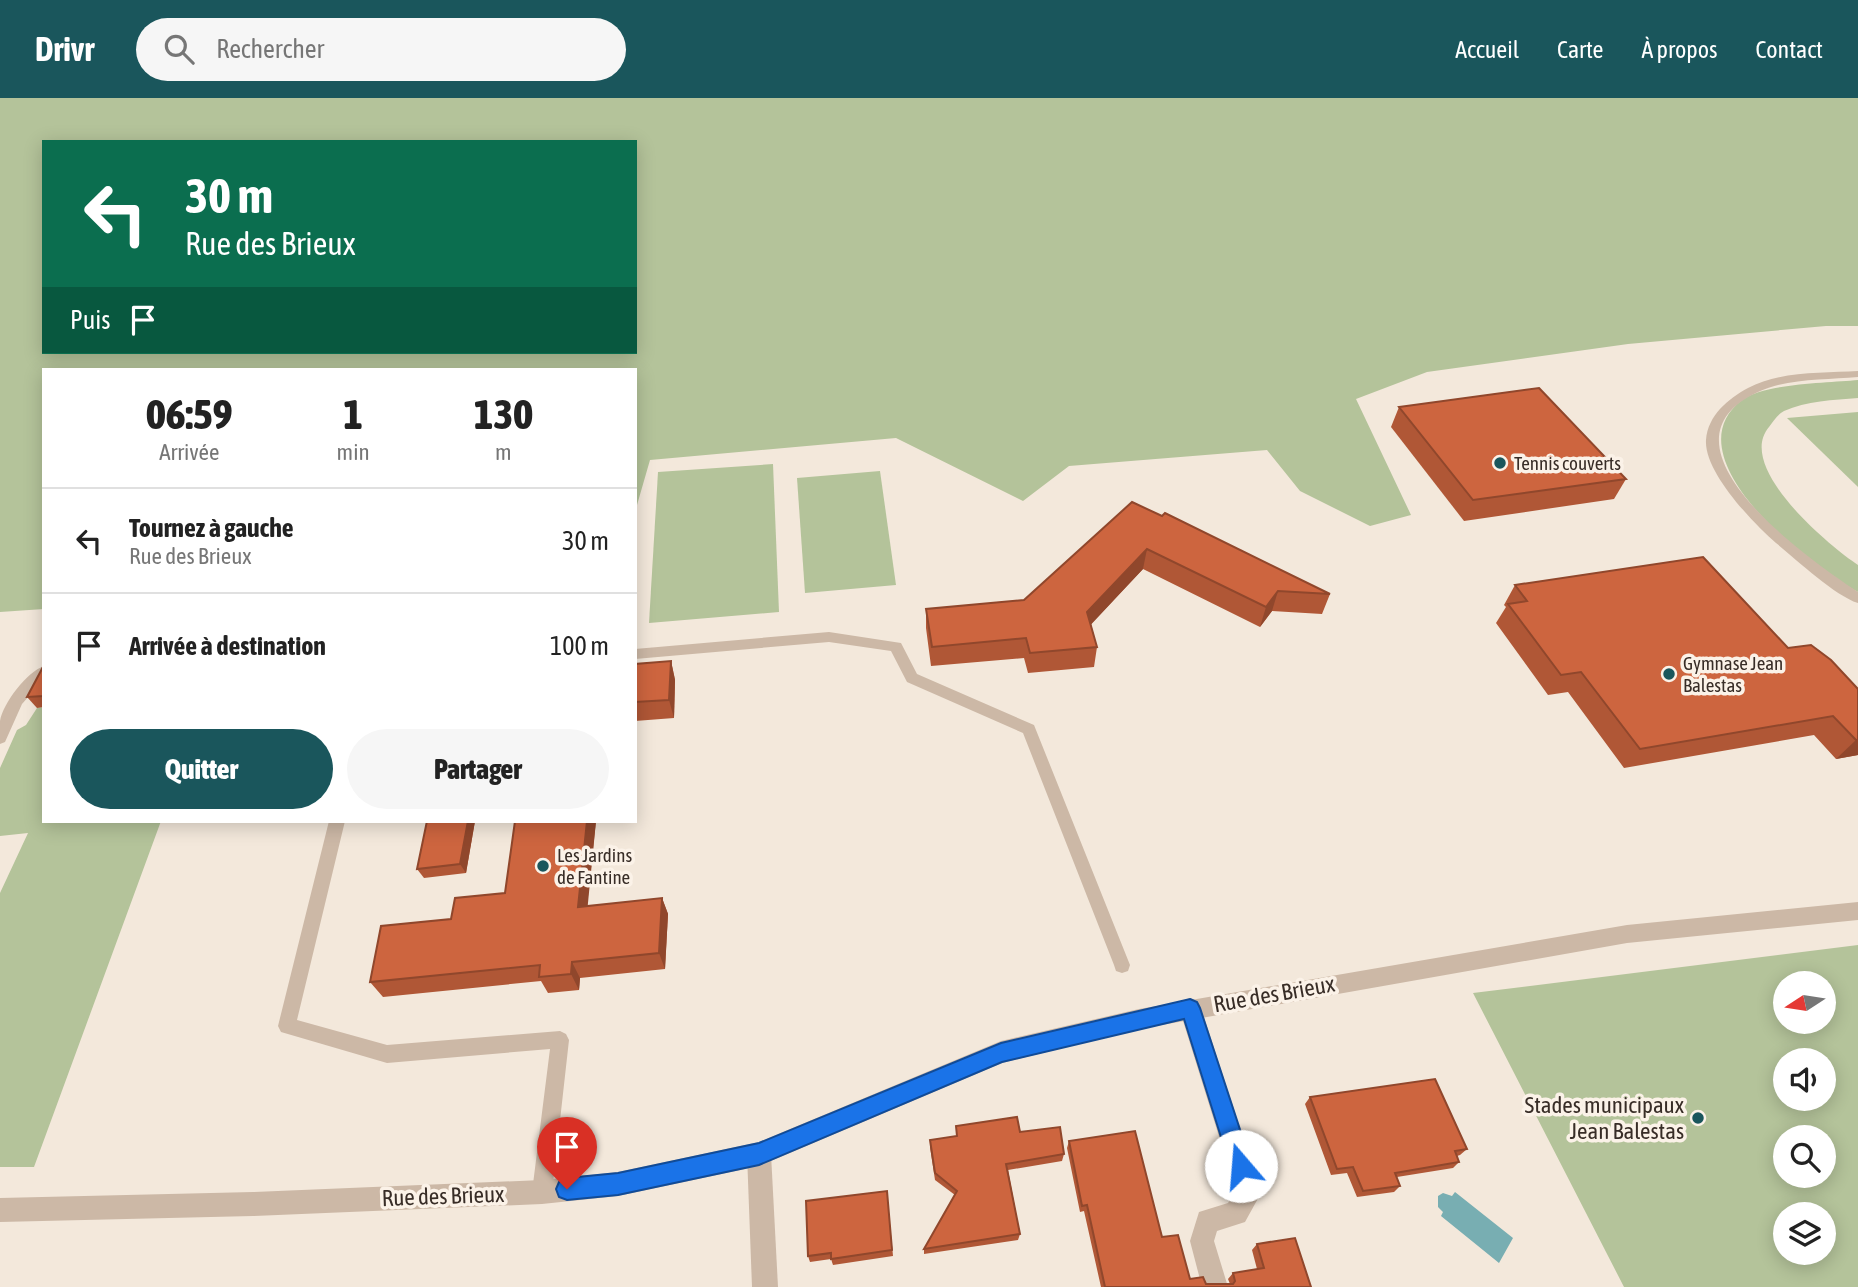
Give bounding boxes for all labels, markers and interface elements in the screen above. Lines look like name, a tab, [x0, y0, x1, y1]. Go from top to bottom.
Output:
search box	[136, 18, 626, 81]
text: Drivr	[35, 30, 94, 68]
icon: search	[160, 30, 198, 68]
text: Rechercher	[216, 34, 324, 64]
text: Accueil	[1455, 36, 1519, 63]
text: Carte	[1557, 36, 1603, 63]
text: À propos	[1641, 36, 1717, 63]
text: Contact	[1755, 36, 1823, 63]
text: 30 m	[185, 167, 273, 223]
icon: left	[70, 168, 161, 259]
text: Rue des Brieux	[185, 225, 356, 262]
icon: arrive	[124, 301, 162, 339]
text: Puis	[70, 305, 110, 335]
text: 06:59	[146, 390, 233, 438]
text: 1	[343, 390, 363, 438]
text: 130	[474, 390, 533, 438]
text: Arrivée	[159, 439, 219, 465]
text: min	[337, 439, 370, 465]
text: m	[495, 439, 512, 465]
place label: Tennis couverts	[1514, 452, 1621, 474]
marker: Tennis couverts	[1492, 455, 1508, 471]
text: Tournez à gauche	[129, 513, 294, 543]
icon: left	[70, 522, 108, 560]
text: 30 m	[562, 526, 609, 556]
text: Rue des Brieux	[129, 543, 252, 569]
icon: arrive	[70, 627, 108, 665]
text: Arrivée à destination	[129, 631, 326, 661]
text: 100 m	[550, 631, 609, 661]
place label: Gymnase Jean Balestas	[1683, 652, 1783, 696]
marker: Gymnase Jean Balestas	[1661, 666, 1677, 682]
button: Quitter	[70, 729, 333, 809]
button: Partager	[347, 729, 609, 809]
place label: Les Jardins de Fantine	[557, 844, 632, 888]
marker: Les Jardins de Fantine	[535, 858, 551, 874]
street label: Rue des Brieux	[1211, 971, 1337, 1017]
north arrow	[1773, 971, 1836, 1034]
map controls	[1773, 971, 1836, 1265]
button: sound	[1773, 1048, 1836, 1111]
place label: Stades municipaux Jean Balestas	[1524, 1092, 1684, 1144]
marker: Stades municipaux Jean Balestas	[1690, 1110, 1706, 1126]
pin	[537, 1117, 597, 1189]
button: search	[1773, 1125, 1836, 1188]
icon: arrive	[548, 1128, 586, 1166]
position arrow	[1204, 1129, 1278, 1203]
street label: Rue des Brieux	[381, 1181, 505, 1211]
button: layers	[1773, 1202, 1836, 1265]

